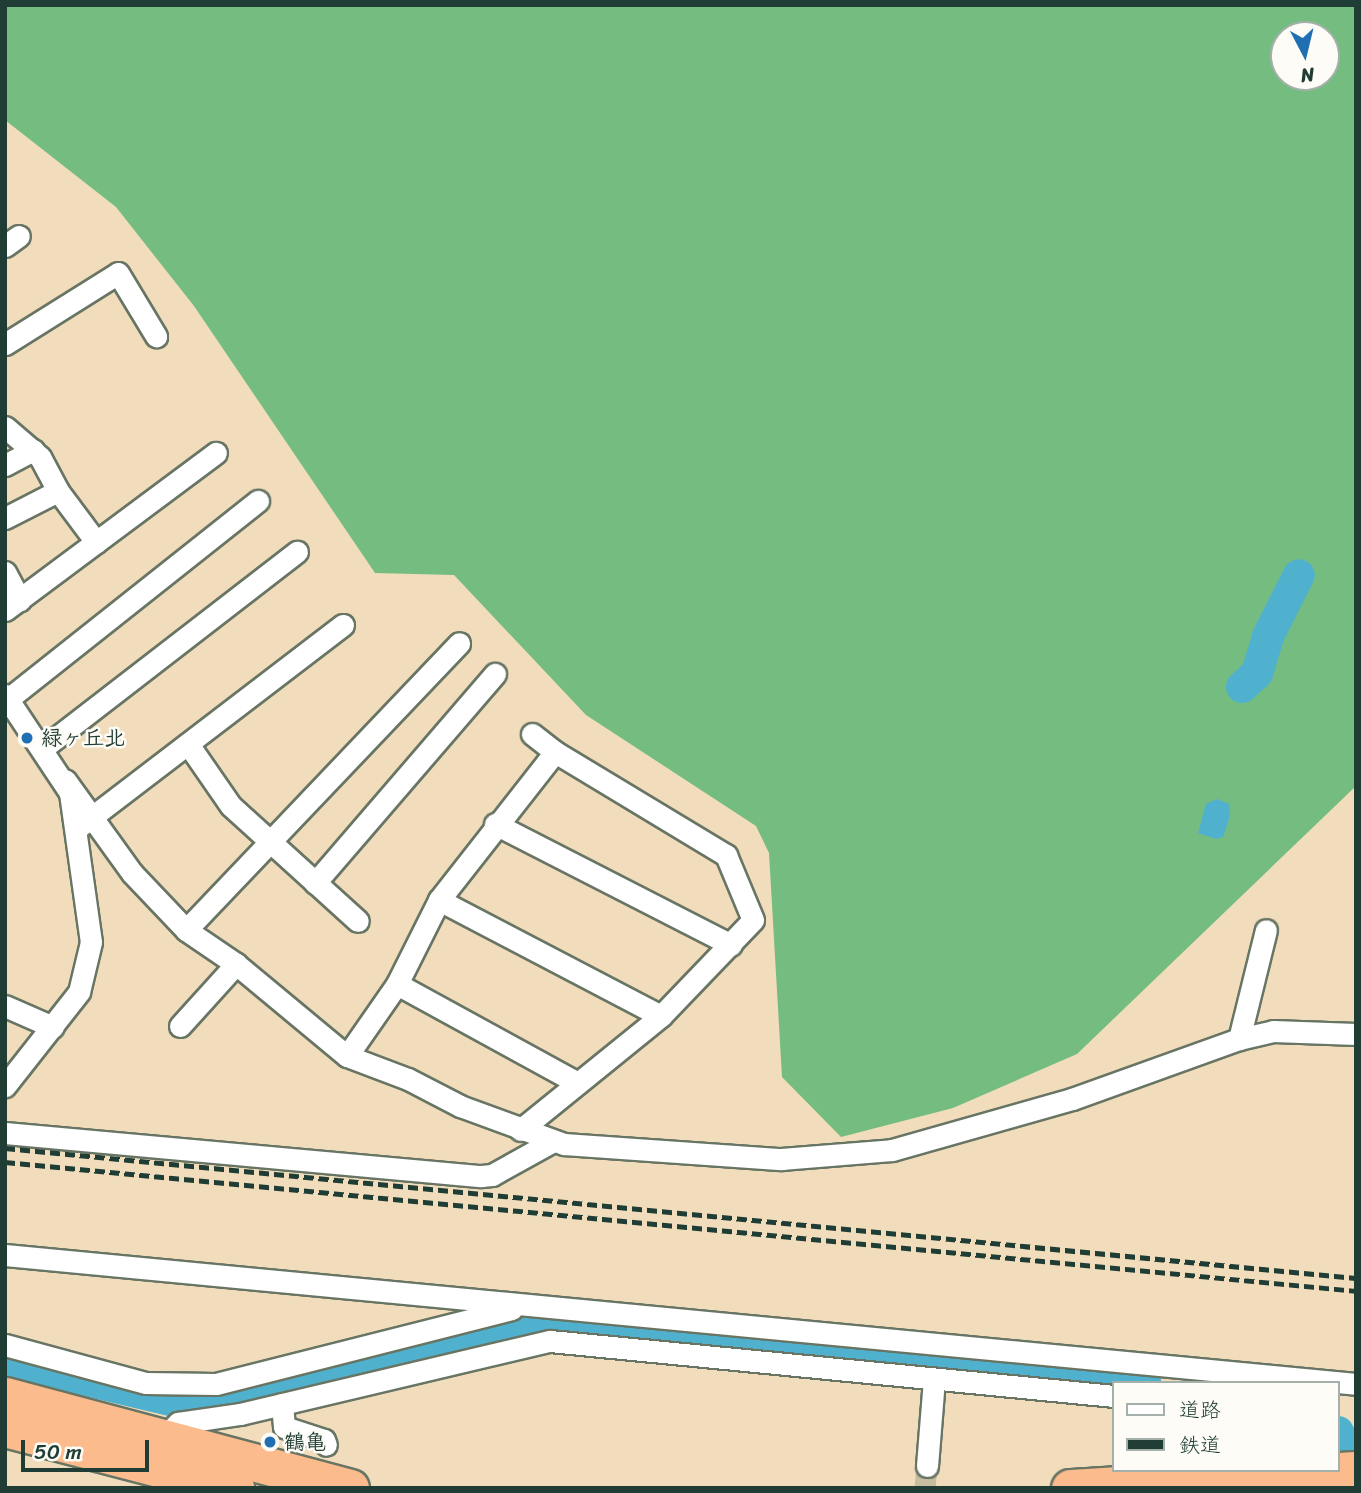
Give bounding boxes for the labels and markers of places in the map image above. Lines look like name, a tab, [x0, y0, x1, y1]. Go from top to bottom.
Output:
place label: 緑ヶ丘北	[41, 725, 125, 751]
marker: 緑ヶ丘北	[19, 730, 35, 746]
place label: 鶴亀	[284, 1429, 326, 1455]
marker: 鶴亀	[262, 1434, 278, 1450]

